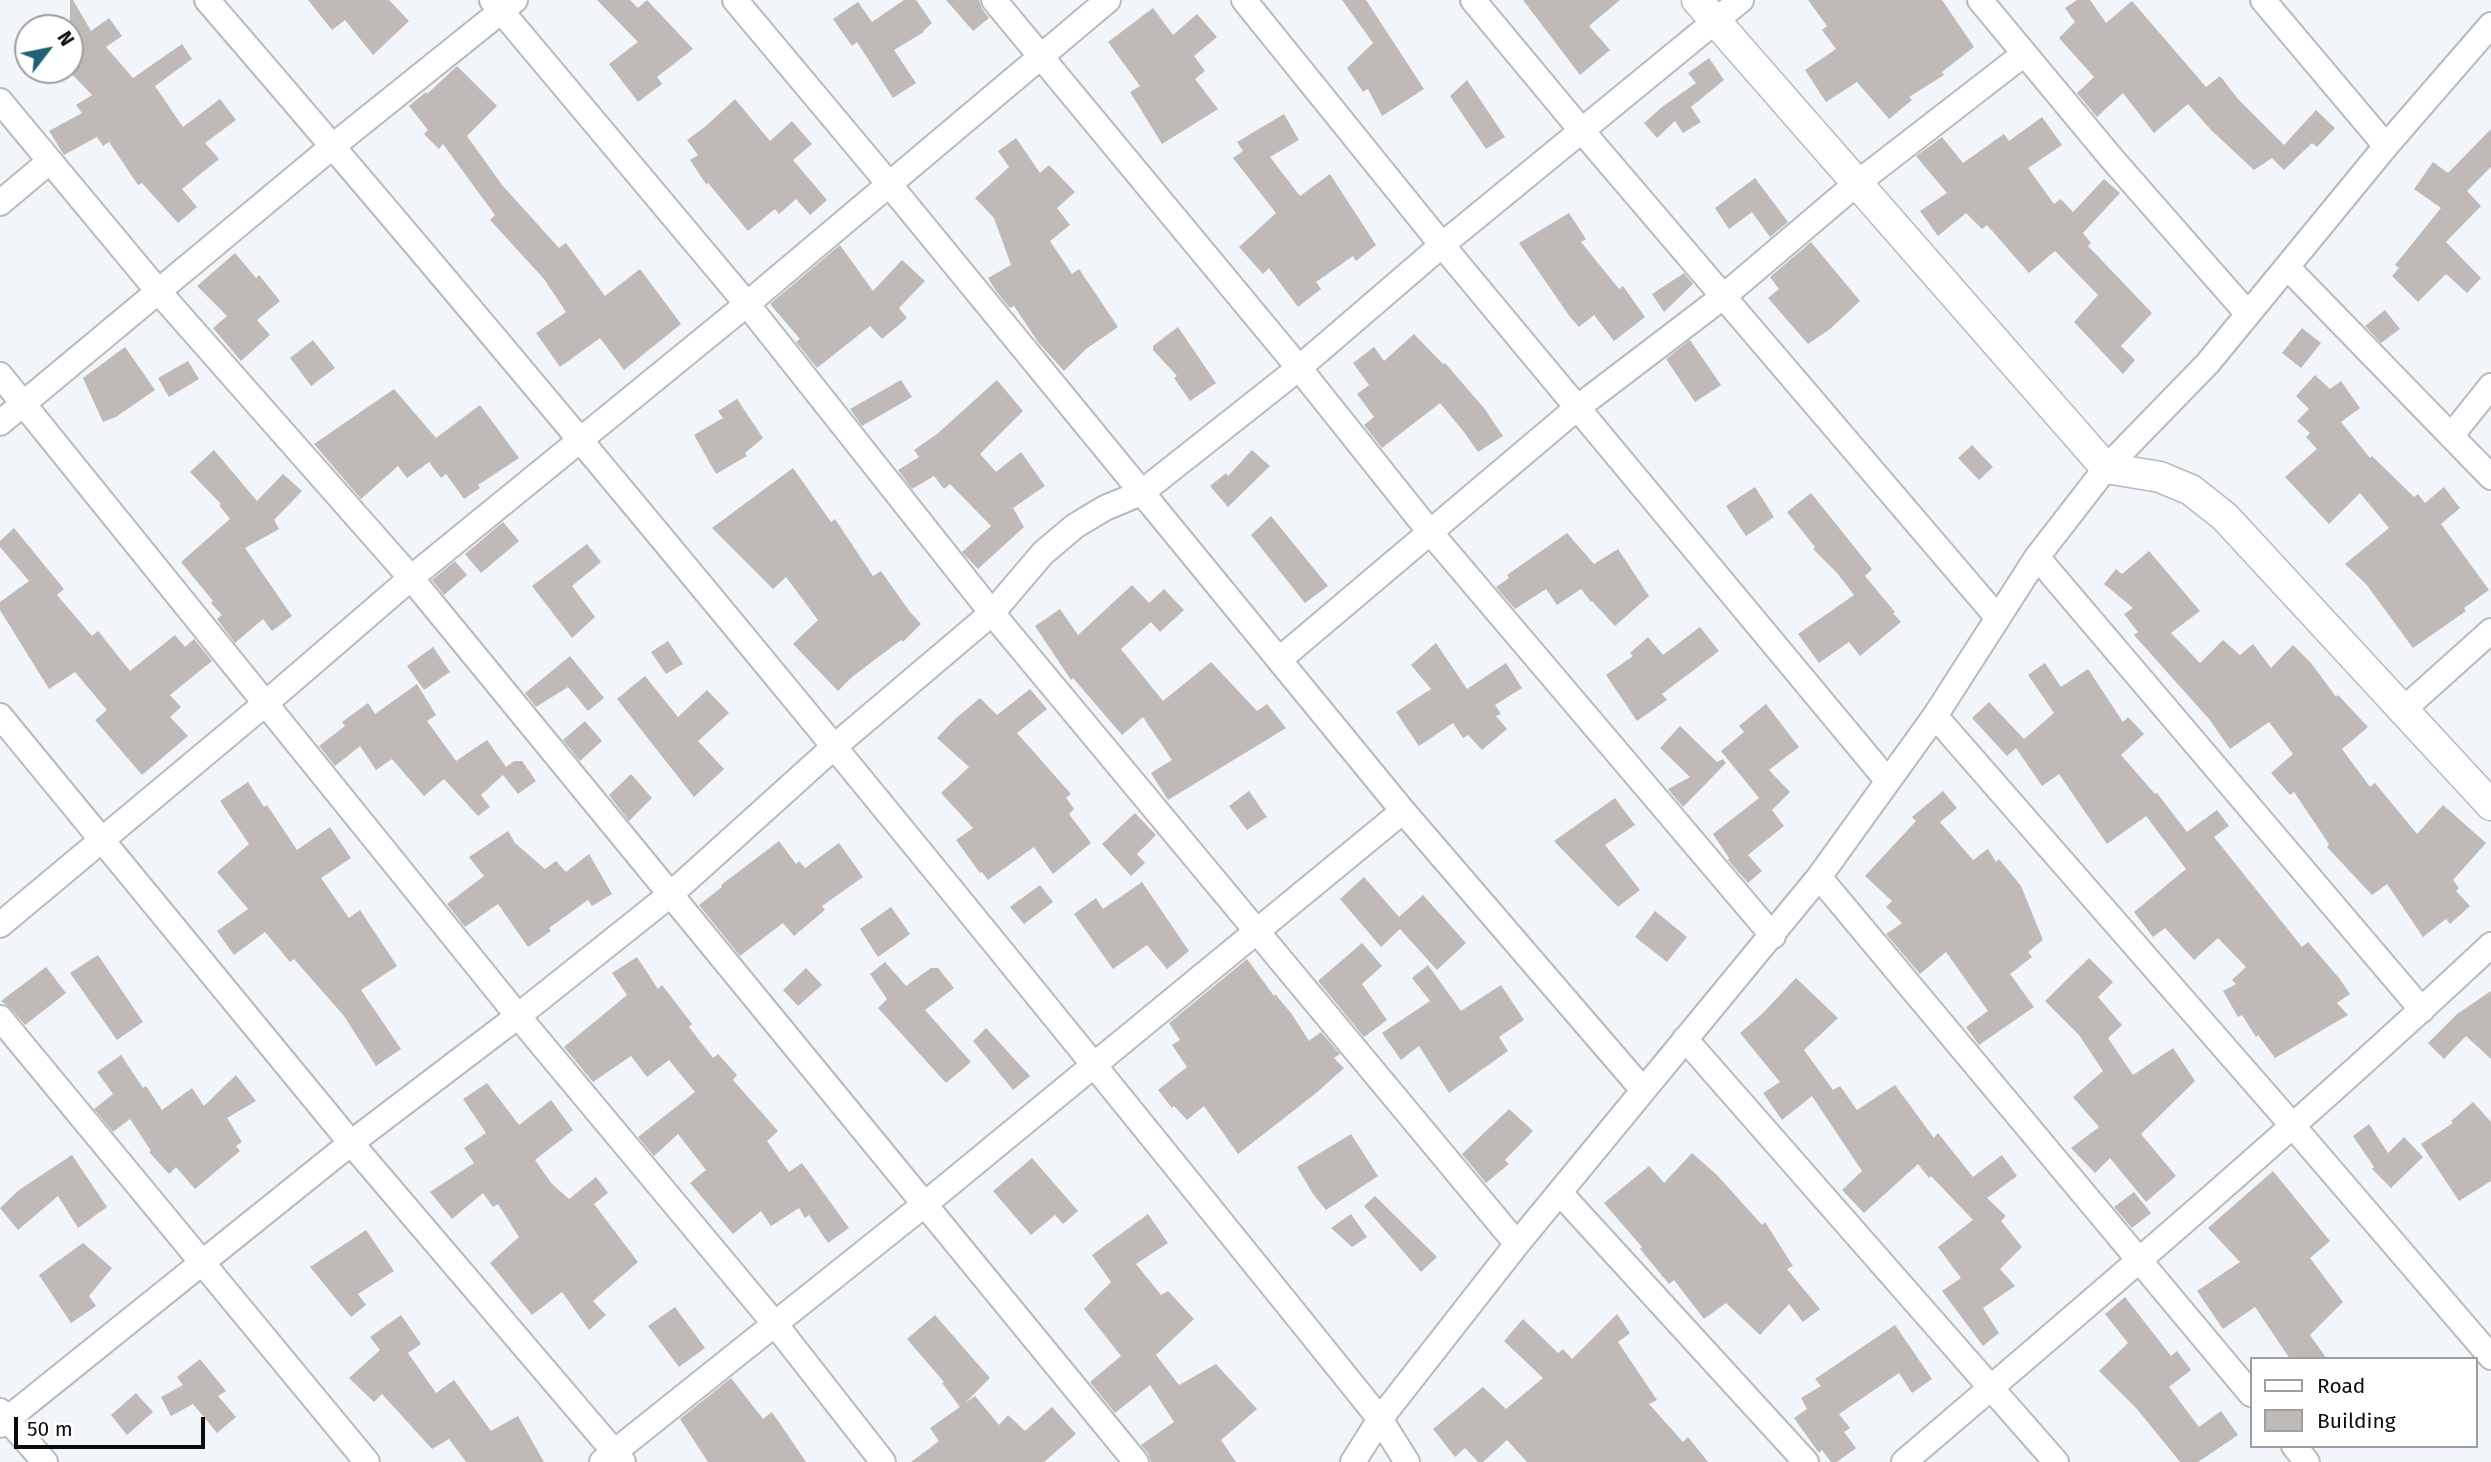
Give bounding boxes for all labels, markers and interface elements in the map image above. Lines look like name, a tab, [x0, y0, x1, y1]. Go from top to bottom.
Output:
north arrow	[14, 14, 84, 84]
text: N	[52, 27, 79, 50]
legend	[2250, 1357, 2477, 1448]
text: Road	[2317, 1373, 2365, 1399]
scale bar	[18, 1402, 208, 1446]
text: Building	[2317, 1408, 2396, 1434]
text: 50 m	[27, 1416, 73, 1442]

